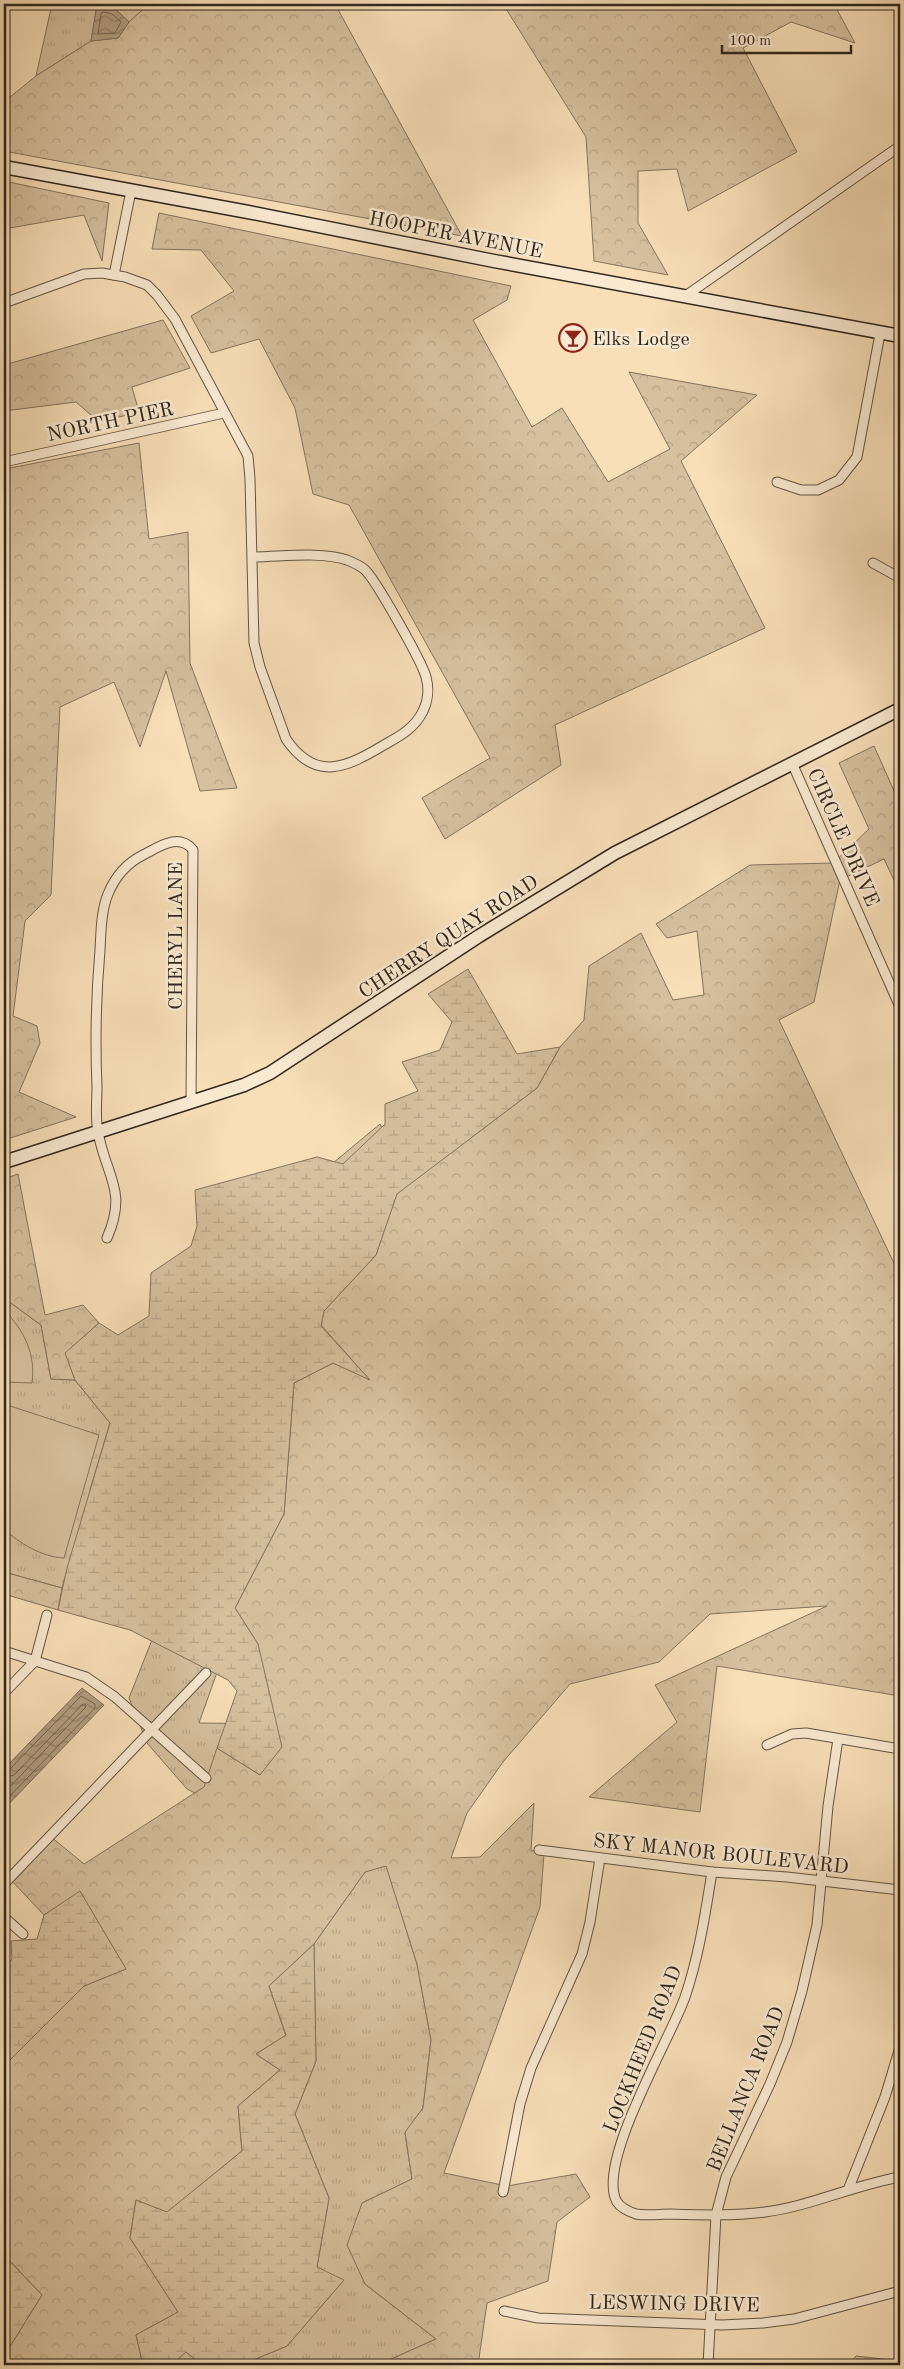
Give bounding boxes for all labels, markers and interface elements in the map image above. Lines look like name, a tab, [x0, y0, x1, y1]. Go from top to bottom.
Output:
scale bar	[722, 22, 850, 54]
text: 100 m	[729, 34, 771, 49]
street label: HOOPER AVENUE	[367, 209, 544, 263]
bar icon: Elks Lodge	[558, 323, 588, 353]
place label: Elks Lodge	[592, 330, 690, 350]
street label: NORTH PIER	[45, 400, 176, 446]
street label: CIRCLE DRIVE	[803, 766, 882, 910]
street label: CHERYL LANE	[167, 862, 187, 1010]
street label: CHERRY QUAY ROAD	[356, 872, 542, 1003]
street label: SKY MANOR BOULEVARD	[592, 1832, 850, 1878]
street label: LOCKHEED ROAD	[601, 1963, 687, 2136]
street label: BELLANCA ROAD	[705, 2004, 789, 2175]
street label: LESWING DRIVE	[588, 2294, 760, 2316]

